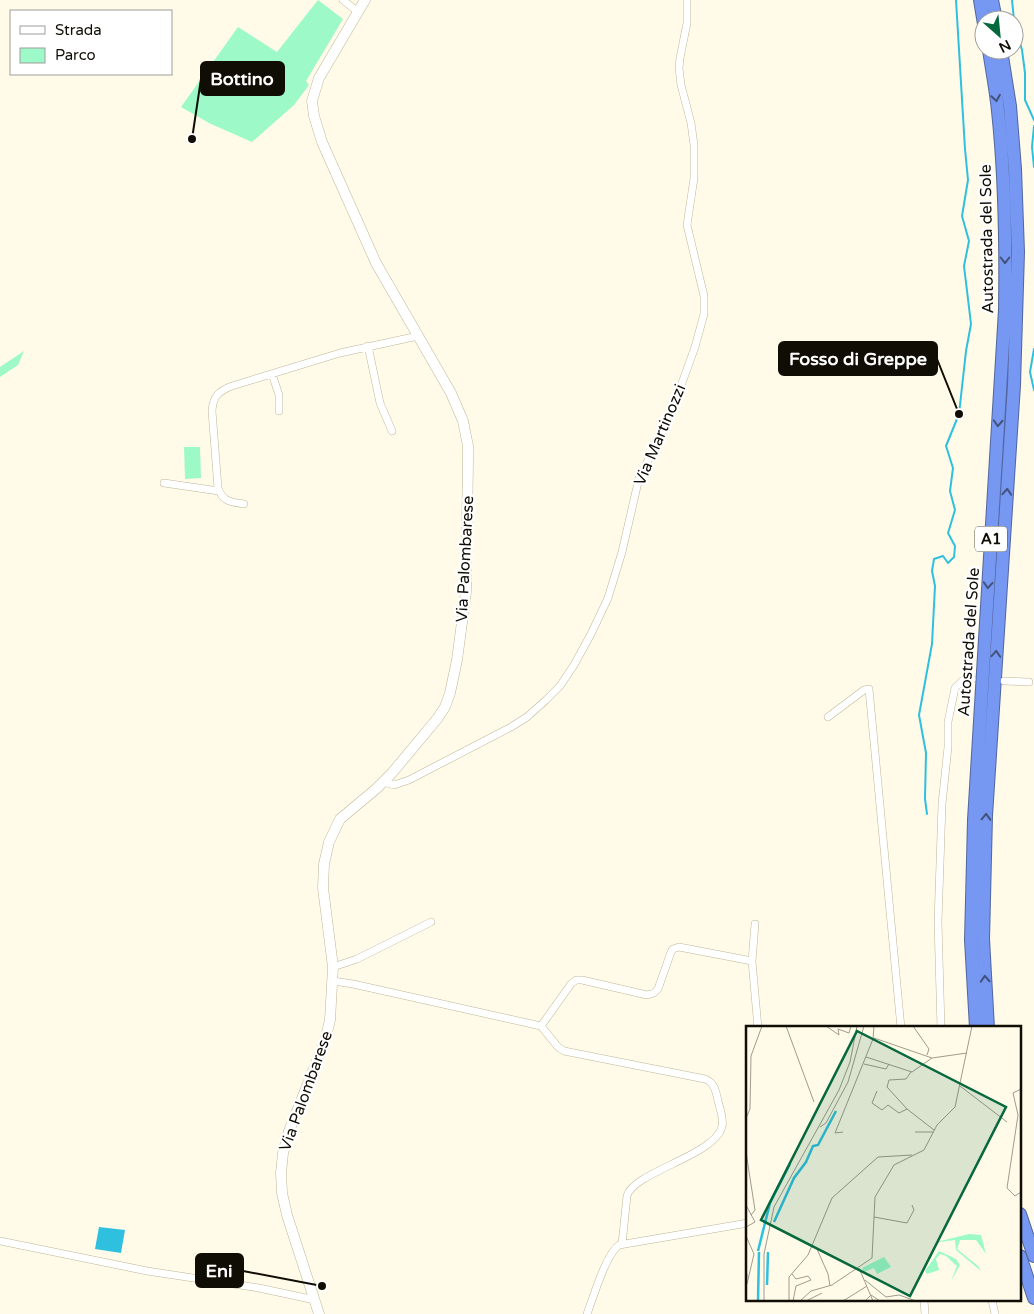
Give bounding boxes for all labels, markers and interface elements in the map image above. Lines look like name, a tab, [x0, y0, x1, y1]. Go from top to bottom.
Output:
legend	[10, 10, 172, 75]
north arrow	[974, 10, 1024, 60]
text: Strada	[55, 21, 102, 39]
text: N	[996, 36, 1014, 56]
text: Parco	[55, 46, 96, 64]
callout: Bottino	[201, 62, 284, 95]
text: Bottino	[210, 68, 274, 90]
one-way arrow	[991, 94, 1001, 103]
street label: Autostrada del Sole	[976, 164, 998, 314]
one-way arrow	[1000, 257, 1010, 265]
callout: Fosso di Greppe	[779, 342, 937, 375]
text: Fosso di Greppe	[789, 348, 927, 370]
street label: Via Martinozzi	[630, 381, 690, 489]
one-way arrow	[993, 419, 1004, 427]
one-way arrow	[1001, 488, 1012, 496]
street label: Via Palombarese	[452, 495, 478, 623]
road number: A1	[975, 526, 1007, 552]
street label: Autostrada del Sole	[954, 567, 984, 717]
one-way arrow	[983, 581, 994, 589]
one-way arrow	[991, 650, 1002, 658]
one-way arrow	[981, 812, 992, 820]
one-way arrow	[980, 975, 991, 983]
inset map	[746, 1026, 1022, 1302]
street label: Via Palombarese	[275, 1028, 337, 1154]
callout: Eni	[196, 1254, 243, 1287]
text: Eni	[206, 1260, 232, 1282]

